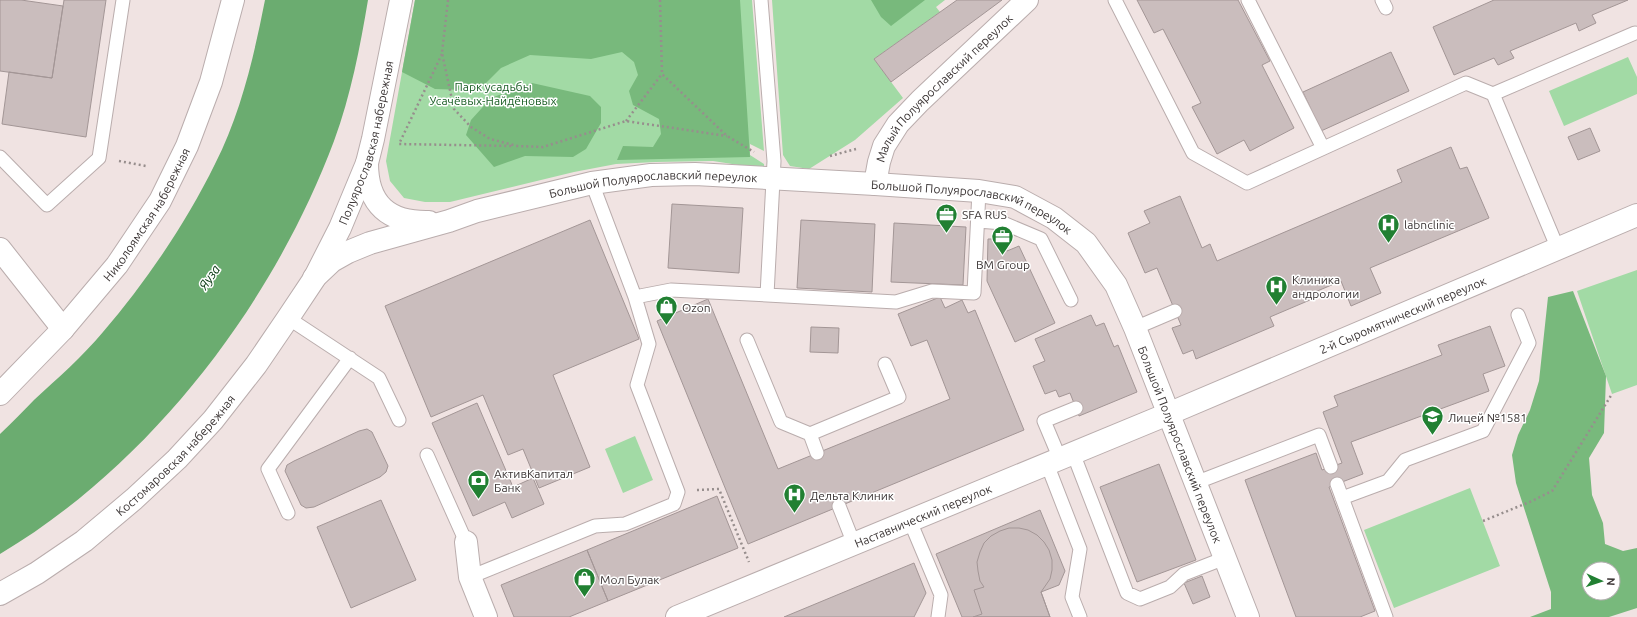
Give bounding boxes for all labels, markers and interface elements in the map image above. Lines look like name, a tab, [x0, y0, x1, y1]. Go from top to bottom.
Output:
street label: Малый Полуярославский переулок	[873, 11, 1015, 164]
street label: Полуярославская набережная	[336, 59, 395, 226]
park label: Парк усадьбы Усачёвых-Найдёновых	[429, 80, 557, 107]
street label: Николоямская набережная	[100, 146, 192, 283]
street label: Большой Полуярославский переулок	[548, 167, 758, 200]
street label: Большой Полуярославский переулок	[871, 177, 1075, 236]
office icon: SFA RUS	[933, 201, 959, 234]
place label: SFA RUS	[962, 208, 1007, 221]
hospital icon: labnclinic	[1375, 211, 1401, 244]
place label: labnclinic	[1404, 218, 1455, 231]
office icon: BM Group	[990, 224, 1016, 257]
place label: BM Group	[976, 258, 1030, 271]
water label: Яуза	[195, 262, 222, 293]
hospital icon: Клиника андрологии	[1264, 273, 1290, 306]
place label: Клиника андрологии	[1292, 273, 1359, 300]
street label: 2-й Сыромятнический переулок	[1317, 273, 1488, 356]
shop icon: Ozon	[654, 294, 680, 327]
place label: Ozon	[682, 301, 711, 314]
street label: Большой Полуярославский переулок	[1136, 344, 1225, 545]
street label: Костомаровская набережная	[113, 392, 237, 518]
school or university icon: Лицей №1581	[1419, 404, 1445, 437]
place label: Лицей №1581	[1448, 411, 1527, 424]
bank icon: АктивКапитал Банк	[465, 467, 491, 500]
place label: АктивКапитал Банк	[494, 467, 573, 494]
street label: Наставнический переулок	[852, 481, 993, 550]
hospital icon: Дельта Клиник	[781, 482, 807, 515]
place label: Дельта Клиник	[810, 489, 894, 502]
north arrow	[1581, 561, 1621, 601]
shop icon: Мол Булак	[571, 566, 597, 599]
place label: Мол Булак	[600, 573, 660, 586]
text: N	[1605, 577, 1617, 586]

